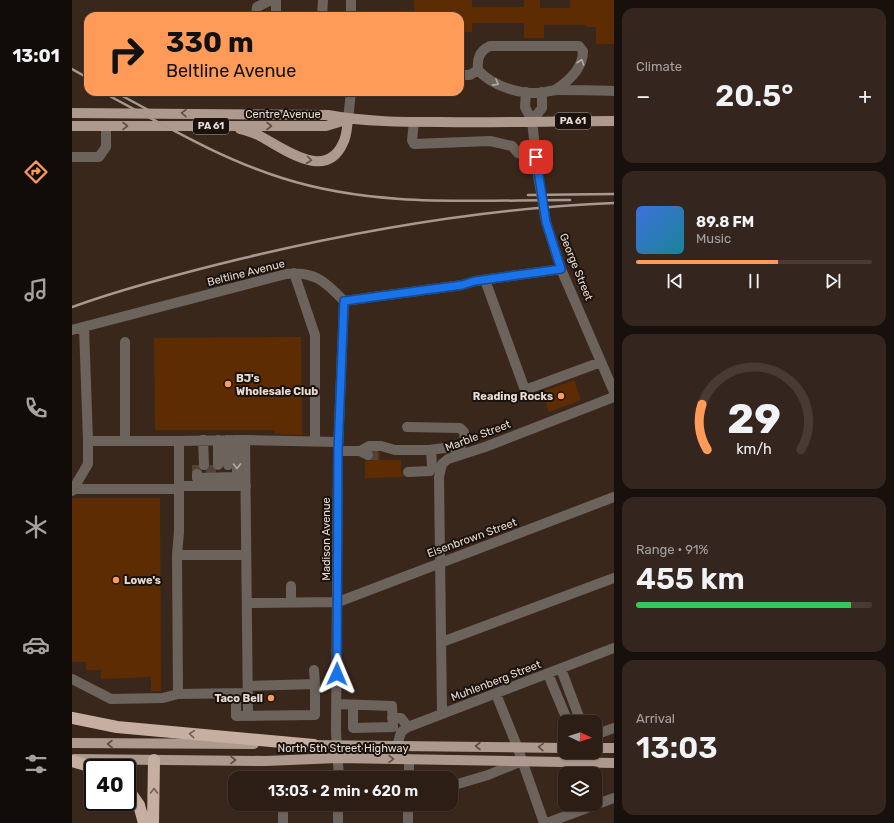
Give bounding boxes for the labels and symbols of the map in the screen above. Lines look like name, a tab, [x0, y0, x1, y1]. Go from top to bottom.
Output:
one-way arrow	[576, 58, 585, 65]
one-way arrow	[492, 78, 500, 86]
street label: Centre Avenue	[245, 108, 321, 121]
one-way arrow	[181, 109, 187, 117]
road number: PA 61	[555, 113, 591, 129]
road number: PA 61	[193, 118, 229, 134]
one-way arrow	[122, 122, 128, 130]
one-way arrow	[266, 122, 272, 130]
pin	[519, 140, 553, 174]
one-way arrow	[306, 155, 312, 164]
street label: George Street	[557, 232, 596, 303]
street label: Beltline Avenue	[206, 257, 286, 289]
place label: BJ's Wholesale Club	[236, 372, 318, 398]
marker: BJ's Wholesale Club	[223, 379, 233, 389]
place label: Reading Rocks	[473, 390, 553, 403]
marker: Reading Rocks	[556, 391, 566, 401]
street label: Marble Street	[444, 417, 513, 454]
one-way arrow	[233, 463, 241, 469]
street label: Madison Avenue	[320, 497, 333, 581]
street label: Eisenbrown Street	[425, 515, 519, 560]
place label: Lowe's	[124, 574, 161, 587]
marker: Lowe's	[111, 575, 121, 585]
position arrow	[316, 653, 358, 695]
street label: Muhlenberg Street	[449, 658, 544, 704]
place label: Taco Bell	[214, 692, 263, 705]
marker: Taco Bell	[266, 693, 276, 703]
north arrow	[558, 715, 602, 759]
one-way arrow	[189, 729, 195, 738]
one-way arrow	[107, 739, 113, 748]
street label: North 5th Street Highway	[278, 742, 408, 755]
one-way arrow	[475, 742, 481, 750]
one-way arrow	[538, 743, 544, 751]
one-way arrow	[388, 755, 394, 763]
one-way arrow	[230, 756, 236, 764]
speed limit sign: 40	[84, 759, 136, 811]
one-way arrow	[150, 788, 158, 794]

